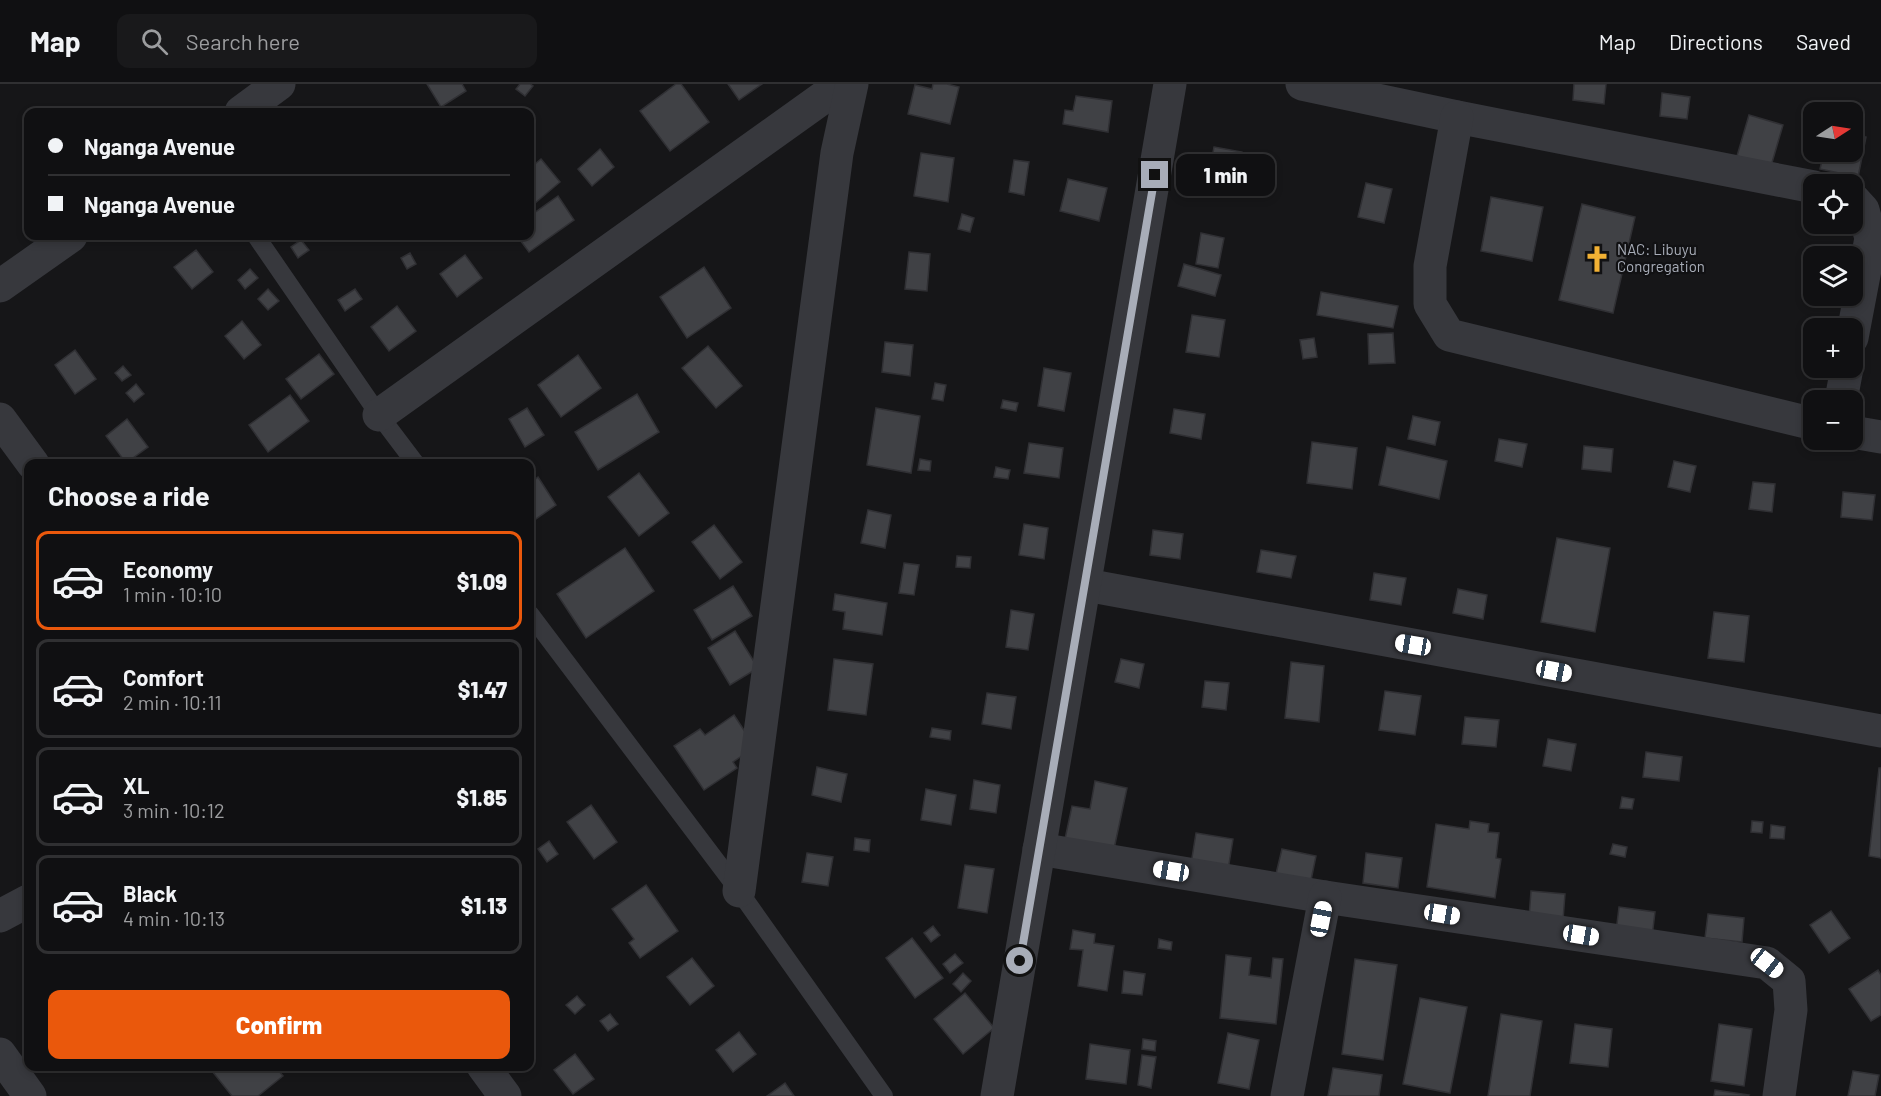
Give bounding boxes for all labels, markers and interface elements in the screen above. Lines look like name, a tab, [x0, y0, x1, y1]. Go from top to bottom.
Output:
search box	[117, 14, 537, 68]
text: Map	[30, 24, 81, 58]
icon: search	[138, 25, 171, 58]
text: Search here	[186, 28, 300, 54]
text: Map	[1599, 29, 1636, 54]
text: Directions	[1669, 29, 1763, 54]
text: Saved	[1796, 29, 1851, 54]
north arrow	[1803, 102, 1863, 162]
map controls	[1803, 102, 1863, 450]
text: Nganga Avenue	[84, 133, 235, 159]
callout: 1 min	[1176, 154, 1275, 196]
route end	[1141, 161, 1168, 188]
text: 1 min	[1204, 163, 1247, 187]
button: locate	[1803, 174, 1863, 234]
text: Nganga Avenue	[84, 191, 235, 217]
place label: NAC: Libuyu Congregation	[1617, 240, 1705, 275]
church icon: NAC: Libuyu Congregation	[1582, 244, 1612, 274]
button: layers	[1803, 246, 1863, 306]
button: +	[1803, 318, 1863, 378]
button: −	[1803, 390, 1863, 450]
text: Choose a ride	[48, 479, 210, 511]
icon: car	[51, 554, 105, 608]
text: Economy	[123, 556, 213, 582]
text: $1.09	[457, 568, 507, 594]
text: 1 min · 10:10	[123, 582, 222, 606]
car	[1394, 633, 1432, 657]
car	[1535, 659, 1573, 683]
icon: car	[51, 662, 105, 716]
text: Comfort	[123, 664, 204, 690]
text: $1.47	[458, 676, 507, 702]
text: 2 min · 10:11	[123, 690, 221, 714]
icon: car	[51, 770, 105, 824]
text: XL	[123, 772, 149, 798]
text: $1.85	[457, 784, 507, 810]
text: 3 min · 10:12	[123, 798, 225, 822]
car	[1152, 859, 1190, 883]
icon: car	[51, 878, 105, 932]
text: Black	[123, 880, 177, 906]
text: $1.13	[461, 892, 507, 918]
car	[1309, 900, 1333, 938]
car	[1423, 902, 1461, 926]
text: 4 min · 10:13	[123, 906, 225, 930]
car	[1562, 923, 1600, 947]
car	[1747, 945, 1787, 981]
route start	[1006, 947, 1033, 974]
button: Confirm	[48, 990, 510, 1059]

